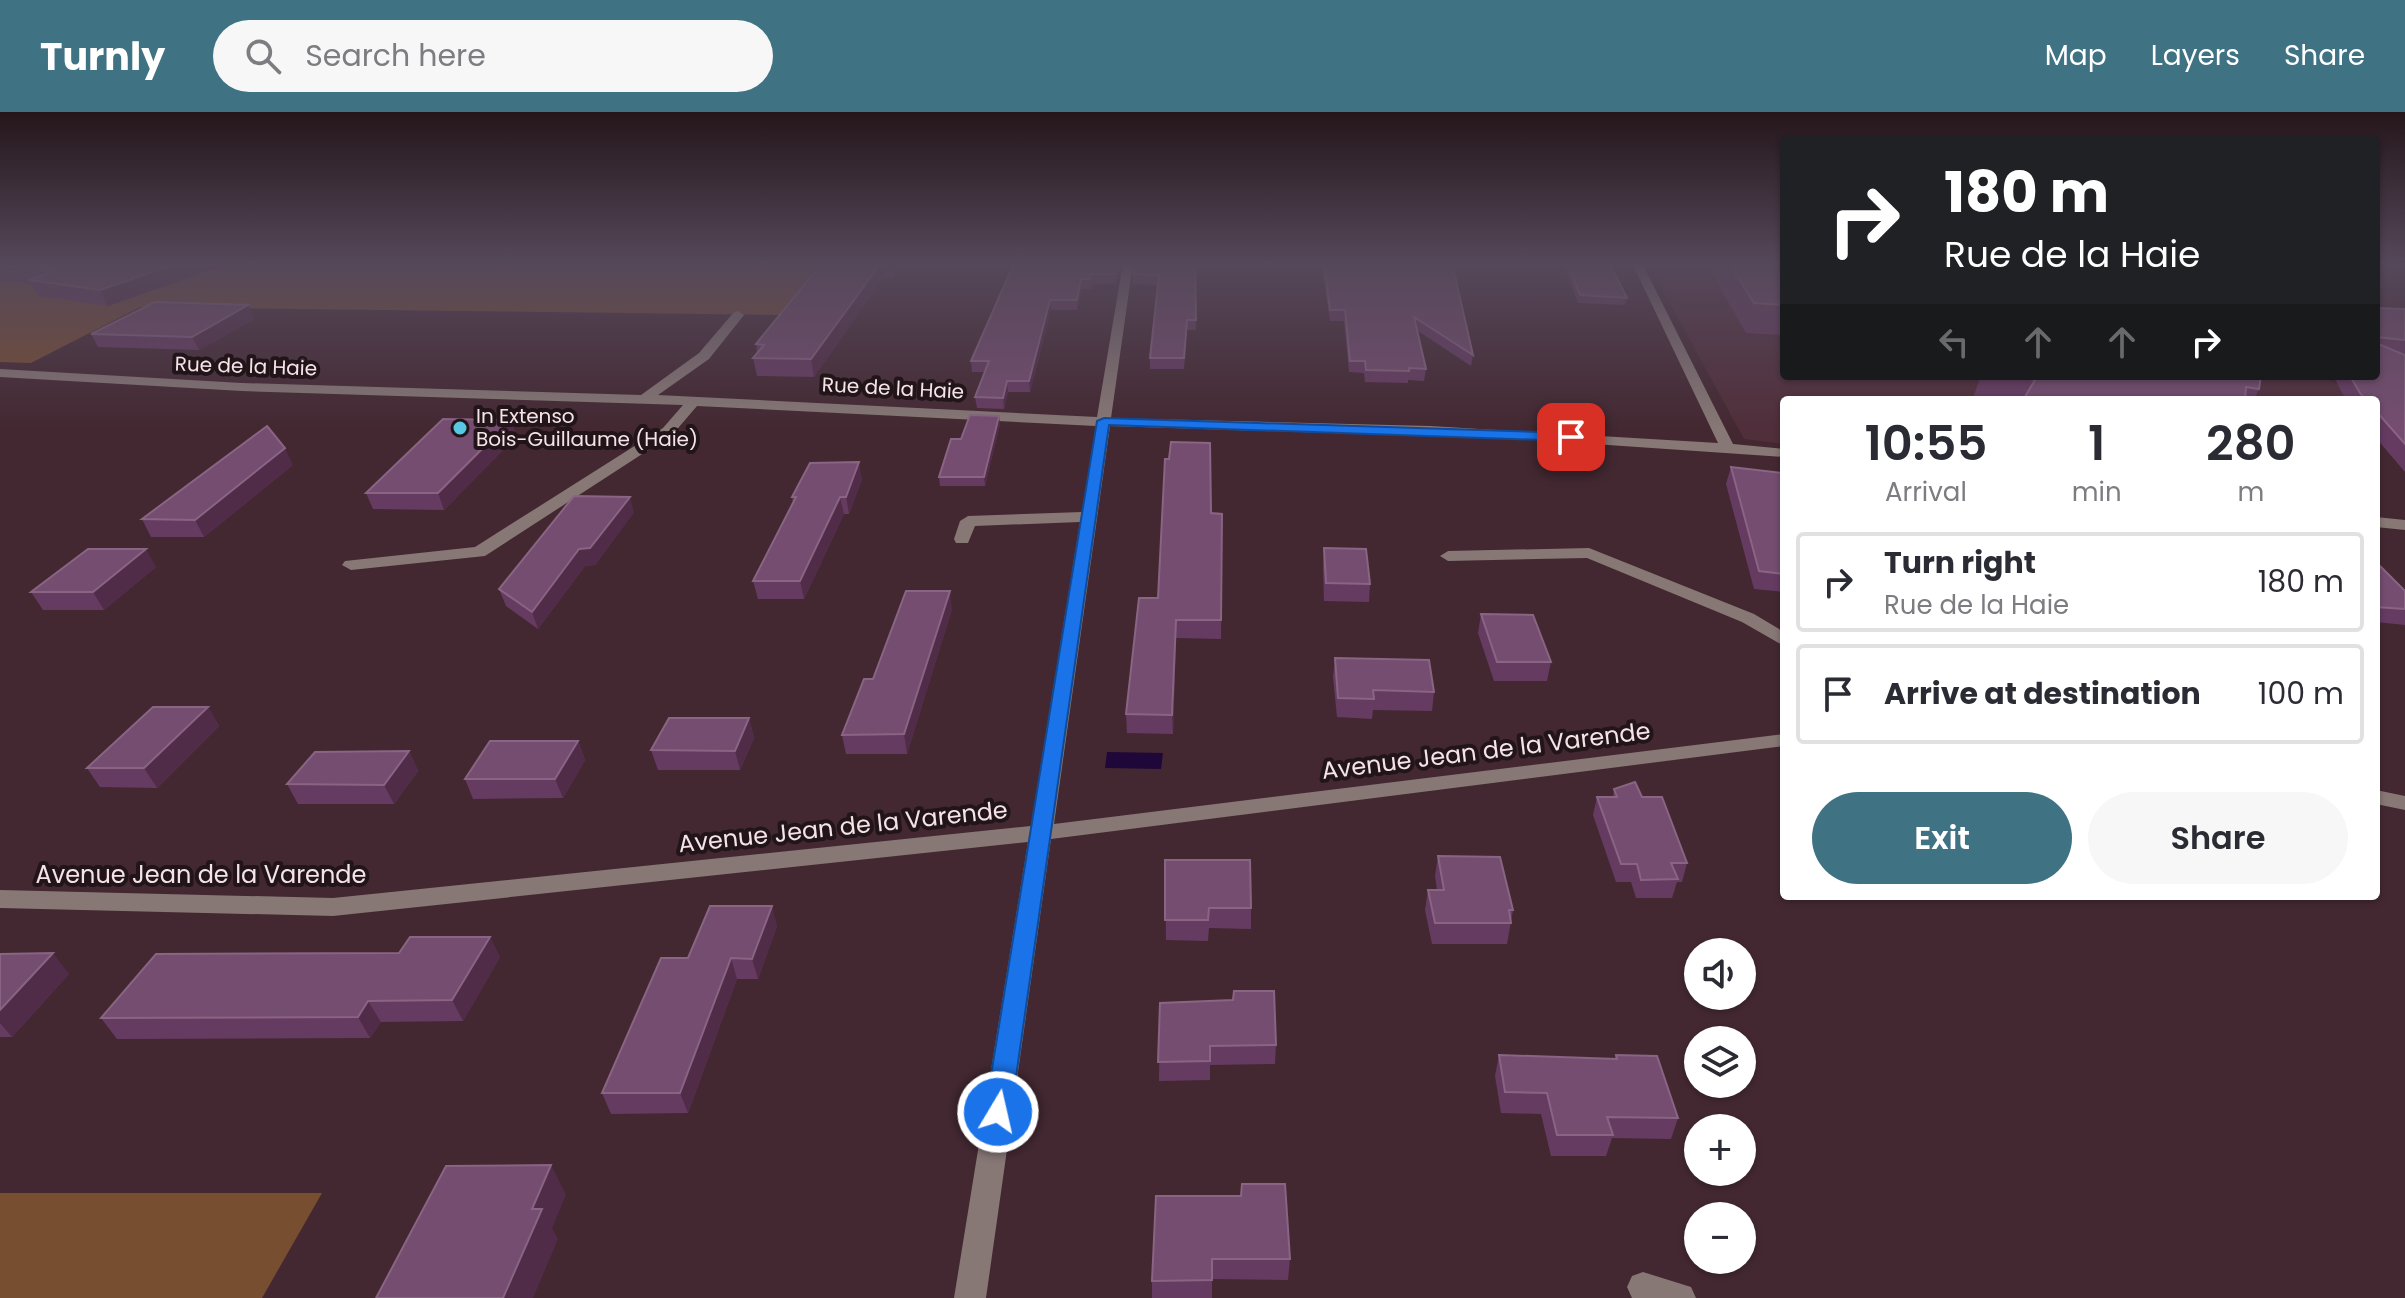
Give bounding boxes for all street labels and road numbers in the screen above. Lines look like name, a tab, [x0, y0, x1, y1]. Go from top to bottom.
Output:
street label: Rue de la Haie	[174, 350, 318, 382]
street label: Rue de la Haie	[821, 370, 965, 406]
street label: Avenue Jean de la Varende	[1320, 714, 1652, 787]
street label: Avenue Jean de la Varende	[677, 793, 1009, 860]
street label: Avenue Jean de la Varende	[36, 858, 366, 891]

